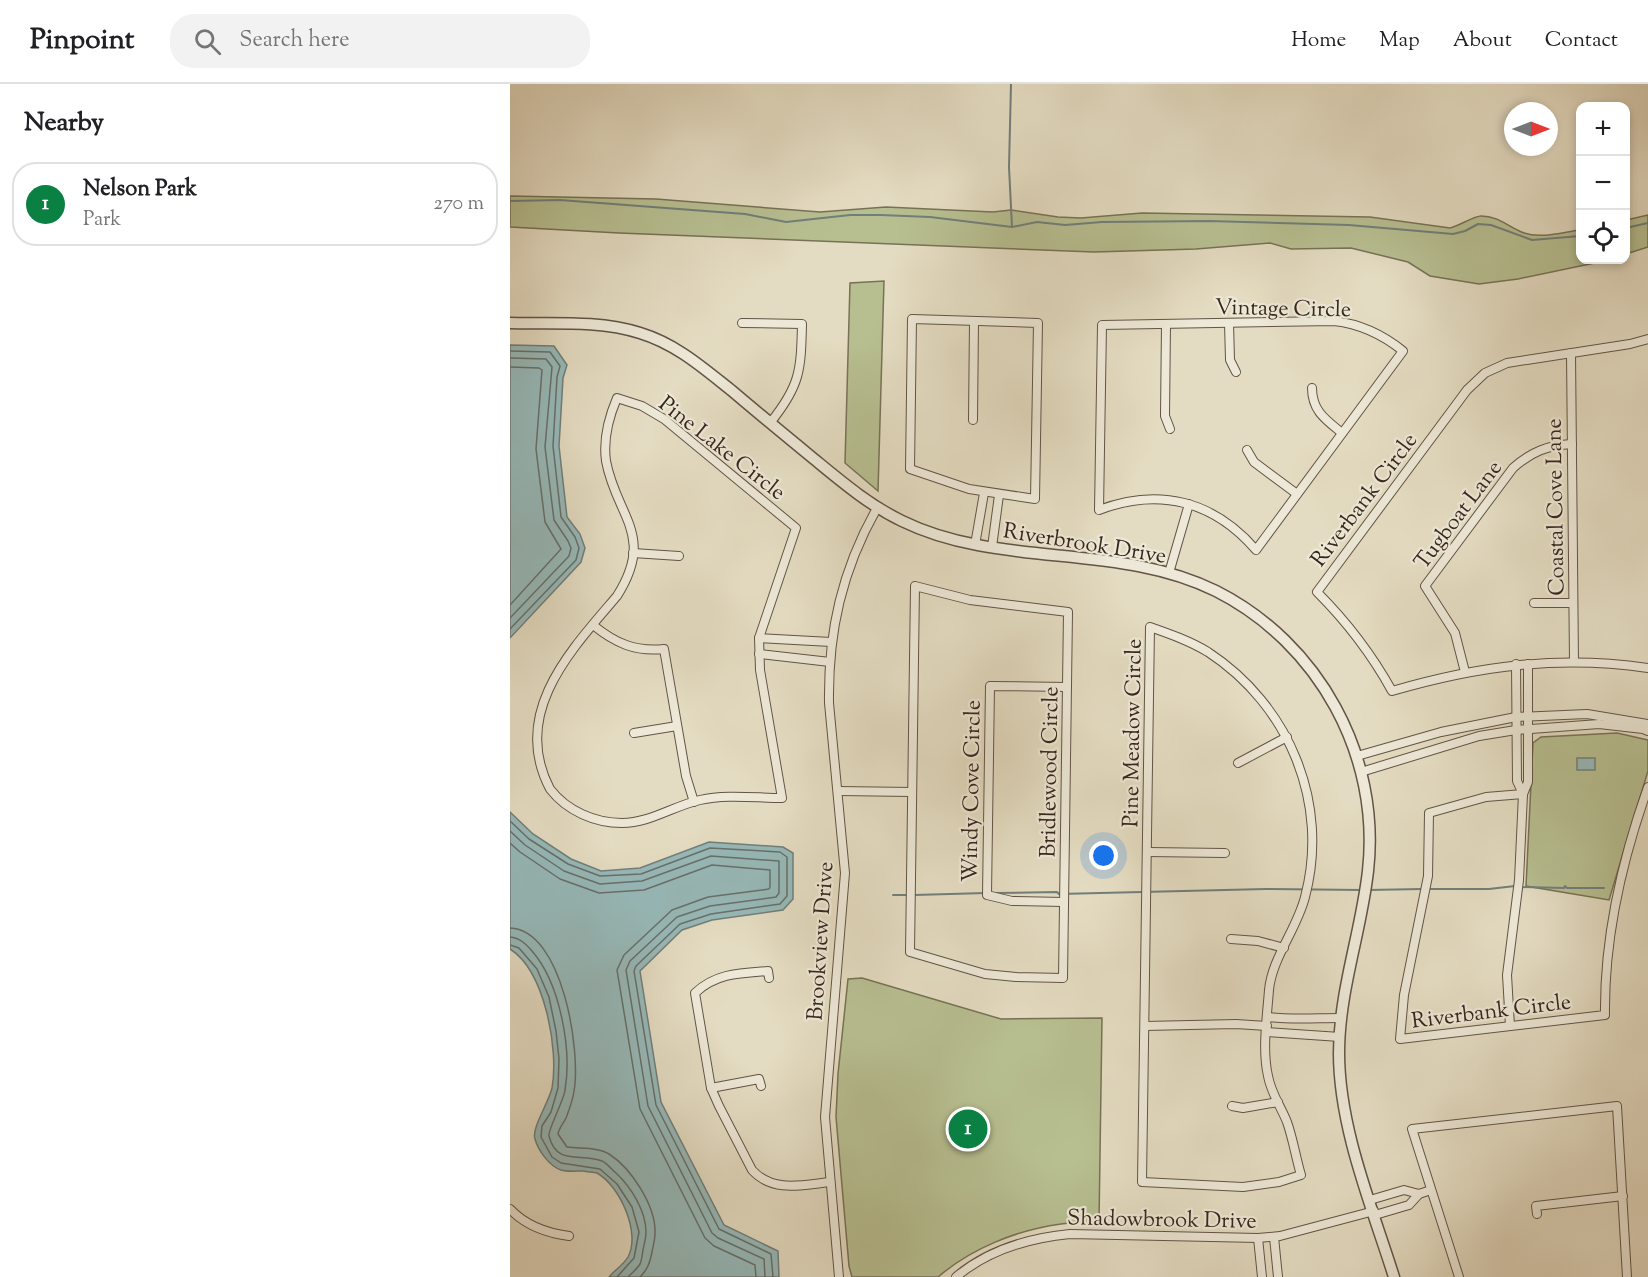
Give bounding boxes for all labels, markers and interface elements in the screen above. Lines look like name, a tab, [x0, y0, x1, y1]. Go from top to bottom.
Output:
search box	[170, 14, 590, 68]
text: Pinpoint	[30, 21, 134, 61]
icon: search	[191, 25, 224, 58]
text: Search here	[239, 25, 350, 57]
text: Home	[1291, 26, 1346, 56]
text: Map	[1379, 26, 1420, 56]
text: About	[1453, 26, 1512, 56]
text: Contact	[1545, 26, 1618, 56]
north arrow	[1504, 102, 1558, 156]
map controls	[1576, 102, 1630, 264]
button: +	[1576, 102, 1630, 156]
text: Nearby	[24, 105, 104, 142]
button: −	[1576, 156, 1630, 210]
text: Nelson Park	[83, 174, 197, 206]
text: 1	[42, 190, 49, 219]
text: 270 m	[434, 190, 484, 219]
text: Park	[83, 206, 121, 235]
button: locate	[1576, 210, 1630, 264]
street label: Vintage Circle	[1215, 293, 1351, 327]
street label: Pine Lake Circle	[651, 389, 792, 509]
street label: Coastal Cove Lane	[1539, 418, 1575, 596]
street label: Riverbank Circle	[1304, 427, 1427, 575]
street label: Tugboat Lane	[1408, 455, 1511, 577]
street label: Riverbrook Drive	[1001, 516, 1168, 574]
street label: Pine Meadow Circle	[1116, 638, 1152, 828]
street label: Bridlewood Circle	[1034, 686, 1068, 858]
street label: Windy Cove Circle	[955, 700, 991, 882]
your location	[1089, 841, 1118, 870]
street label: Brookview Drive	[800, 861, 844, 1022]
street label: Riverbank Circle	[1410, 987, 1573, 1039]
pin: 1	[948, 1106, 988, 1152]
street label: Shadowbrook Drive	[1067, 1203, 1257, 1239]

